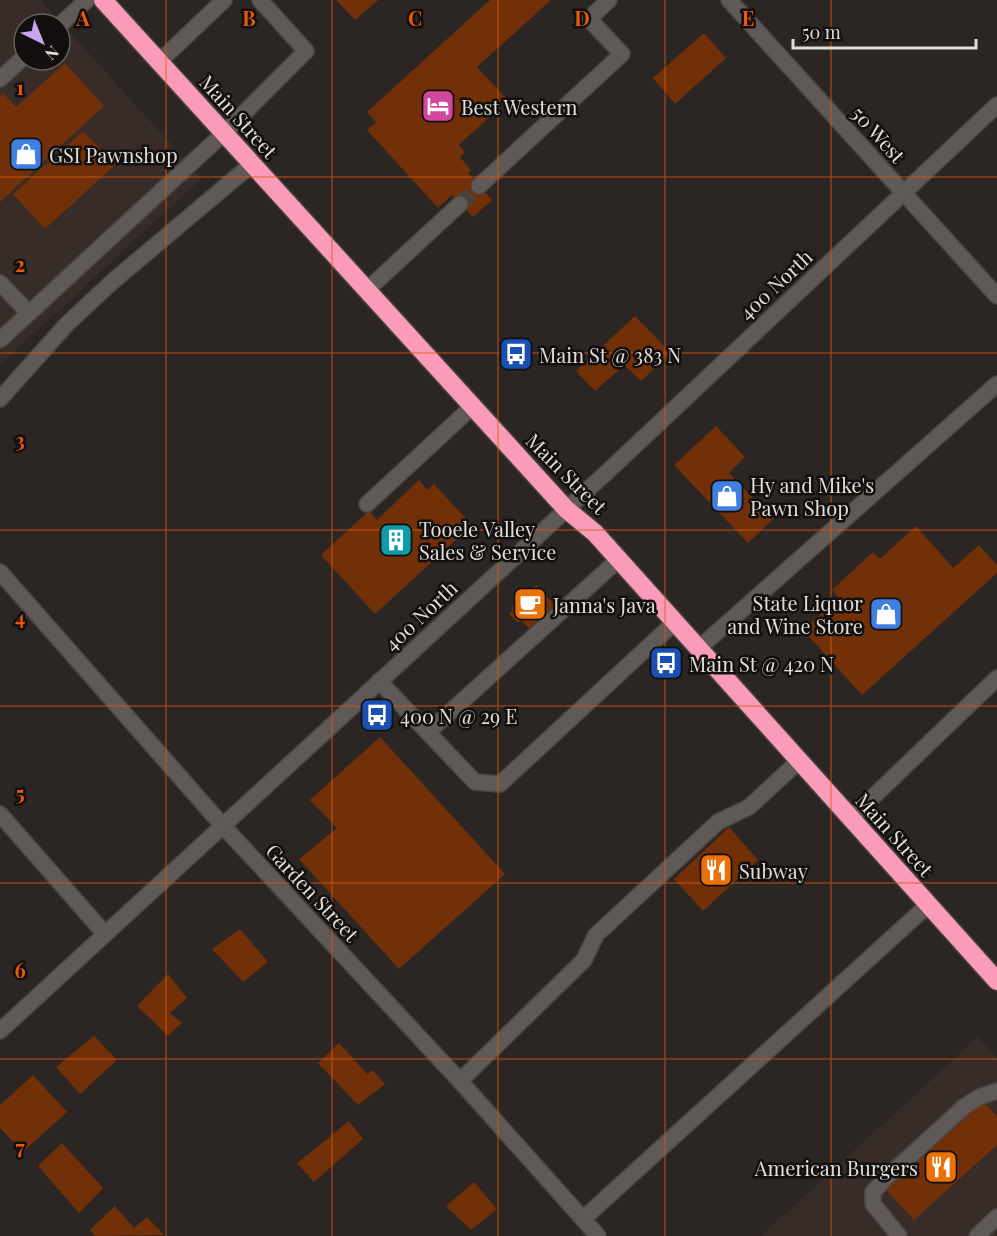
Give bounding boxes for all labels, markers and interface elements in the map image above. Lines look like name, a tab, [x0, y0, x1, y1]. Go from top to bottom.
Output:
text: A	[75, 4, 90, 31]
text: B	[242, 4, 256, 31]
text: C	[408, 4, 422, 31]
text: D	[574, 4, 590, 31]
text: E	[742, 4, 754, 31]
north arrow	[12, 12, 72, 72]
scale bar	[793, 12, 976, 50]
text: 50 m	[802, 20, 841, 44]
text: N	[41, 42, 64, 65]
street label: Main Street	[194, 68, 284, 164]
text: 1	[16, 73, 24, 100]
hotel icon: Best Western	[420, 88, 456, 124]
place label: Best Western	[461, 93, 577, 120]
street label: 50 West	[846, 100, 912, 169]
shop icon: GSI Pawnshop	[8, 136, 44, 172]
place label: GSI Pawnshop	[49, 141, 178, 168]
street label: 400 North	[732, 243, 818, 325]
text: 2	[15, 250, 25, 277]
bus stop icon: Main St @ 383 N	[498, 336, 534, 372]
place label: Main St @ 383 N	[539, 341, 681, 368]
text: 3	[15, 426, 25, 453]
street label: Main Street	[521, 427, 614, 520]
place label: Hy and Mike's Pawn Shop	[750, 471, 874, 521]
shop icon: Hy and Mike's Pawn Shop	[709, 478, 745, 514]
place label: Tooele Valley Sales & Service	[419, 515, 556, 565]
building icon: Tooele Valley Sales & Service	[378, 522, 414, 558]
street label: 400 North	[377, 574, 463, 656]
cafe icon: Janna's Java	[512, 586, 548, 622]
place label: State Liquor and Wine Store	[727, 589, 863, 639]
place label: Janna's Java	[552, 591, 656, 618]
shop icon: State Liquor and Wine Store	[868, 596, 904, 632]
text: 4	[15, 603, 25, 630]
bus stop icon: Main St @ 420 N	[648, 645, 684, 681]
place label: Main St @ 420 N	[689, 650, 834, 677]
bus stop icon: 400 N @ 29 E	[359, 697, 395, 733]
place label: 400 N @ 29 E	[400, 702, 517, 729]
text: 5	[15, 779, 25, 806]
street label: Main Street	[850, 786, 940, 882]
street label: Garden Street	[261, 837, 366, 948]
restaurant icon: Subway	[698, 852, 734, 888]
place label: Subway	[739, 857, 808, 884]
text: 6	[14, 956, 26, 983]
text: 7	[15, 1133, 25, 1160]
restaurant icon: American Burgers	[923, 1149, 959, 1185]
place label: American Burgers	[754, 1154, 918, 1181]

